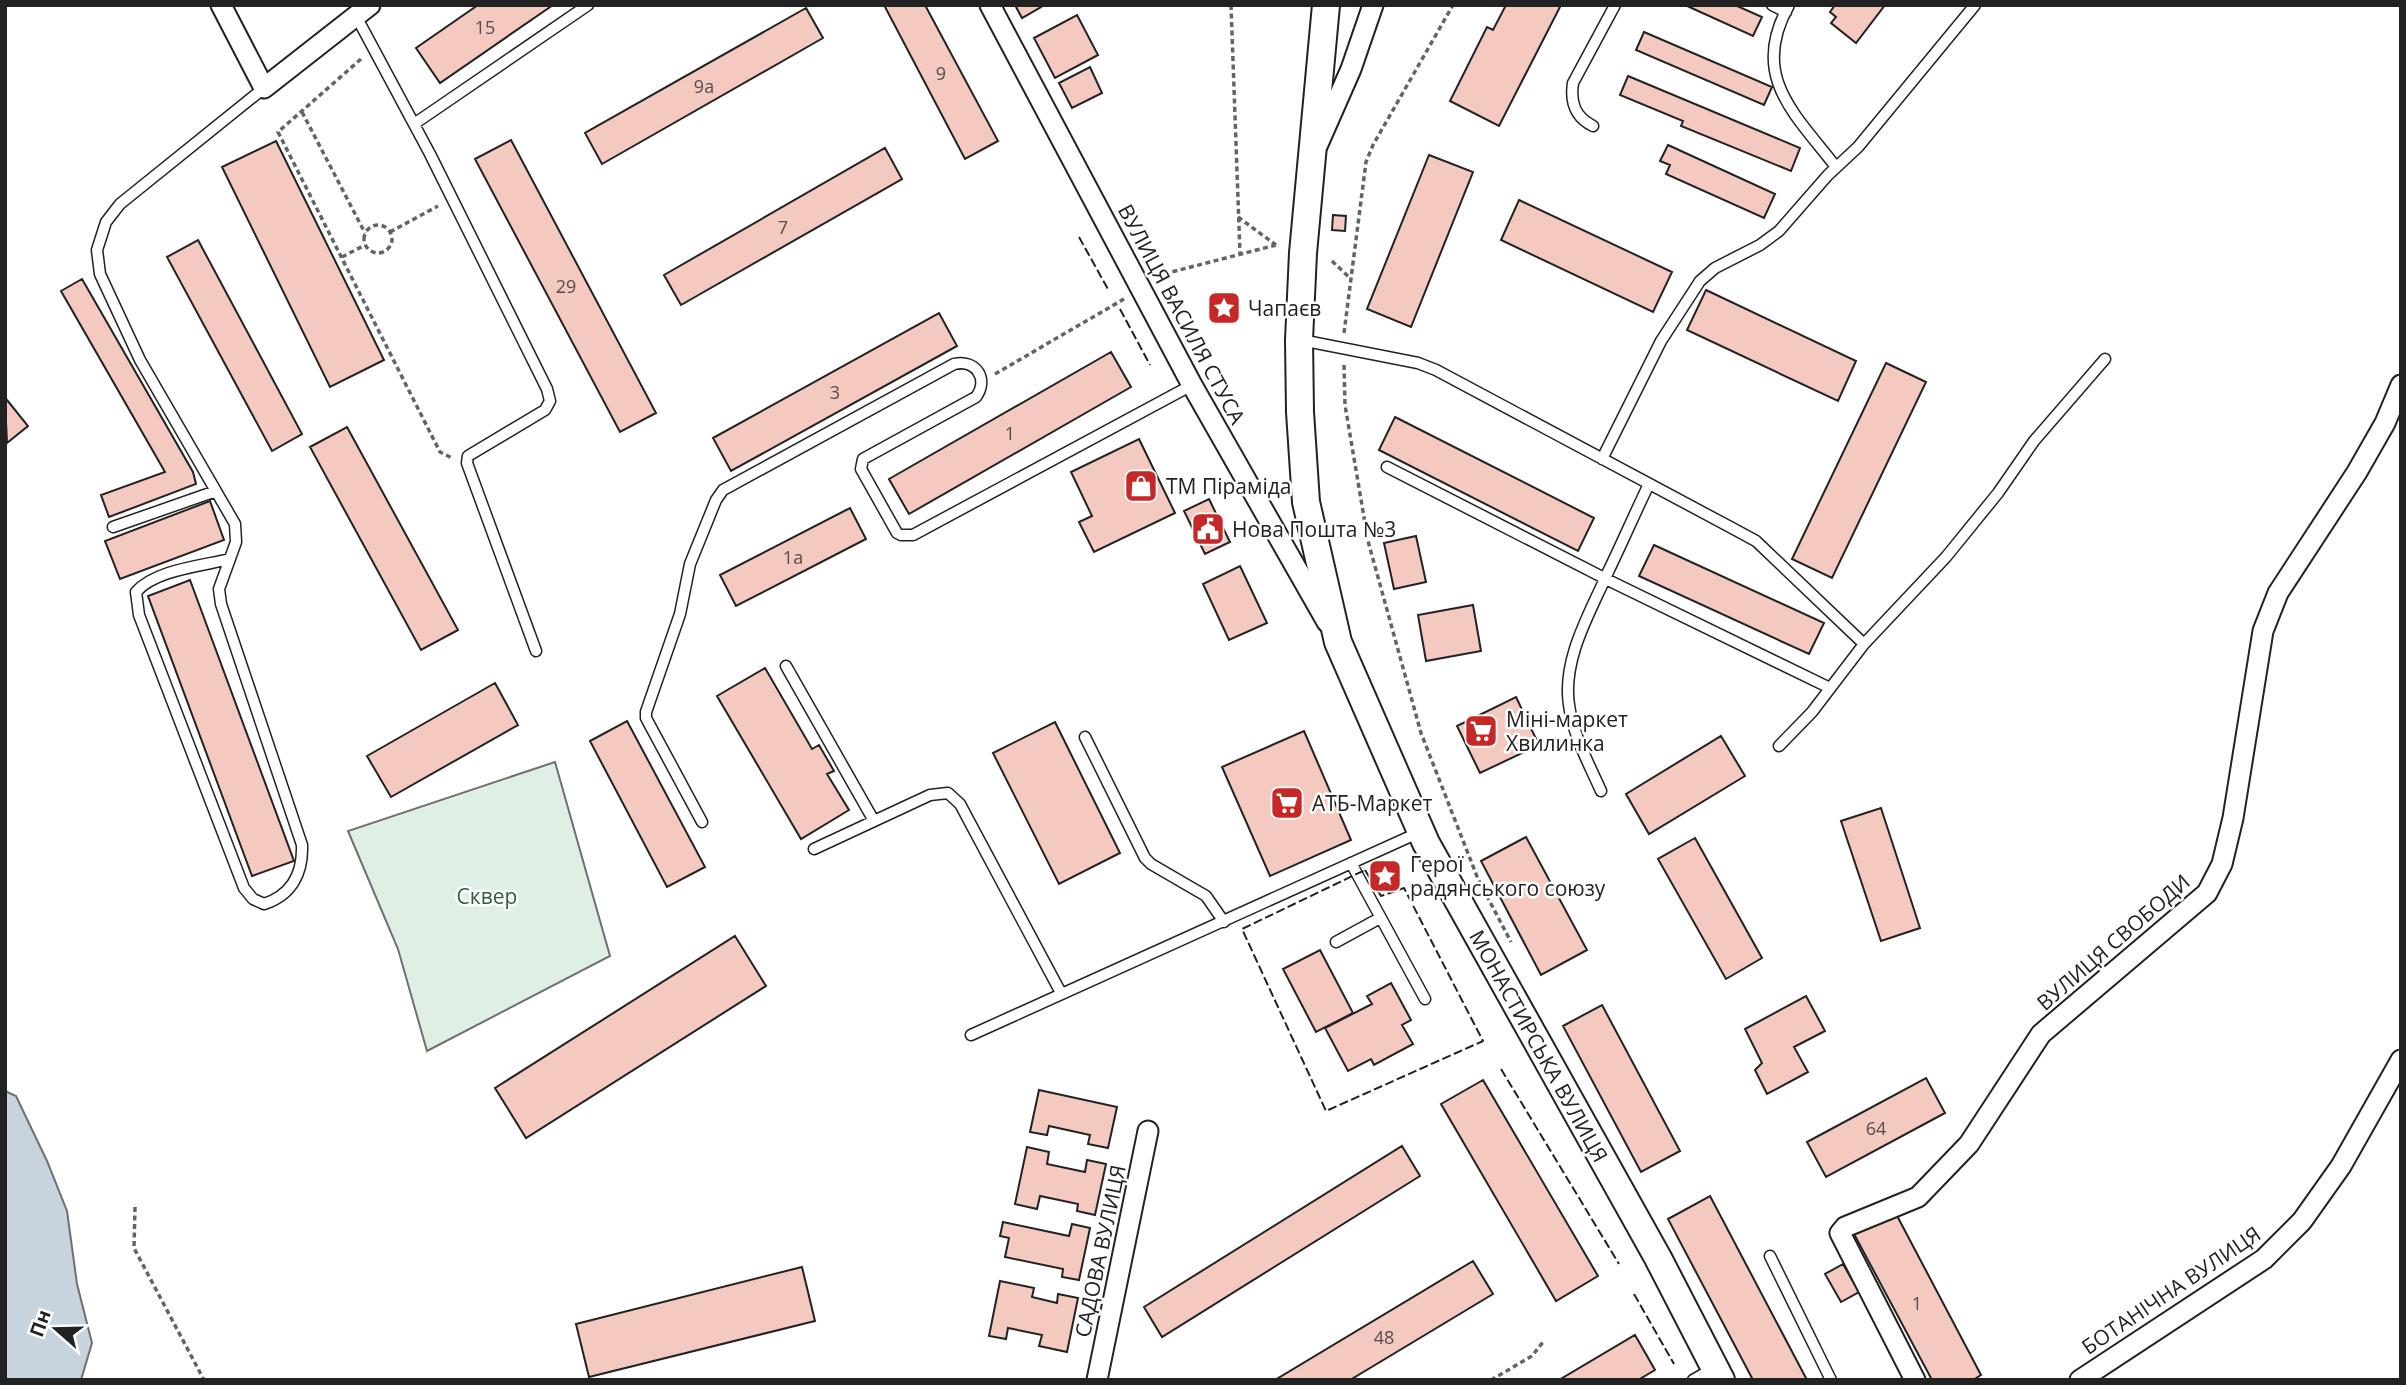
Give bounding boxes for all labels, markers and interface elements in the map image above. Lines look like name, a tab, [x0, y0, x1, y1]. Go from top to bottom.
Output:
house number: 15	[475, 15, 495, 39]
house number: 9	[936, 61, 946, 85]
house number: 9а	[694, 74, 714, 98]
street label: ВУЛИЦЯ ВАСИЛЯ СТУСА	[1112, 199, 1252, 429]
house number: 7	[778, 215, 788, 239]
house number: 29	[556, 274, 576, 298]
place icon: Чапаєв	[1205, 289, 1243, 327]
place label: Чапаєв	[1248, 294, 1321, 322]
house number: 3	[830, 380, 840, 404]
house number: 1	[1005, 421, 1015, 445]
shop icon: ТМ Піраміда	[1122, 467, 1160, 505]
place label: ТМ Піраміда	[1166, 472, 1291, 500]
public building icon: Нова Пошта №3	[1189, 510, 1227, 548]
place label: Нова Пошта №3	[1232, 515, 1396, 543]
house number: 1а	[783, 545, 803, 569]
place label: Міні-маркет Хвилинка	[1506, 705, 1628, 757]
supermarket icon: Міні-маркет Хвилинка	[1462, 712, 1500, 750]
supermarket icon: АТБ-Маркет	[1268, 784, 1306, 822]
place label: АТБ-Маркет	[1312, 789, 1432, 817]
place label: Герої радянського союзу	[1410, 850, 1606, 902]
place icon: Герої радянського союзу	[1366, 857, 1404, 895]
street label: ВУЛИЦЯ СВОБОДИ	[2031, 868, 2195, 1016]
park label: Сквер	[457, 882, 517, 910]
street label: МОНАСТИРСЬКА ВУЛИЦЯ	[1463, 925, 1615, 1167]
house number: 64	[1866, 1116, 1886, 1140]
street label: САДОВА ВУЛИЦЯ	[1068, 1162, 1132, 1340]
street label: БОТАНІЧНА ВУЛИЦЯ	[2076, 1220, 2266, 1360]
house number: 1	[1912, 1291, 1922, 1315]
north arrow	[21, 1294, 91, 1364]
text: Пн	[23, 1306, 57, 1340]
house number: 48	[1374, 1325, 1394, 1349]

